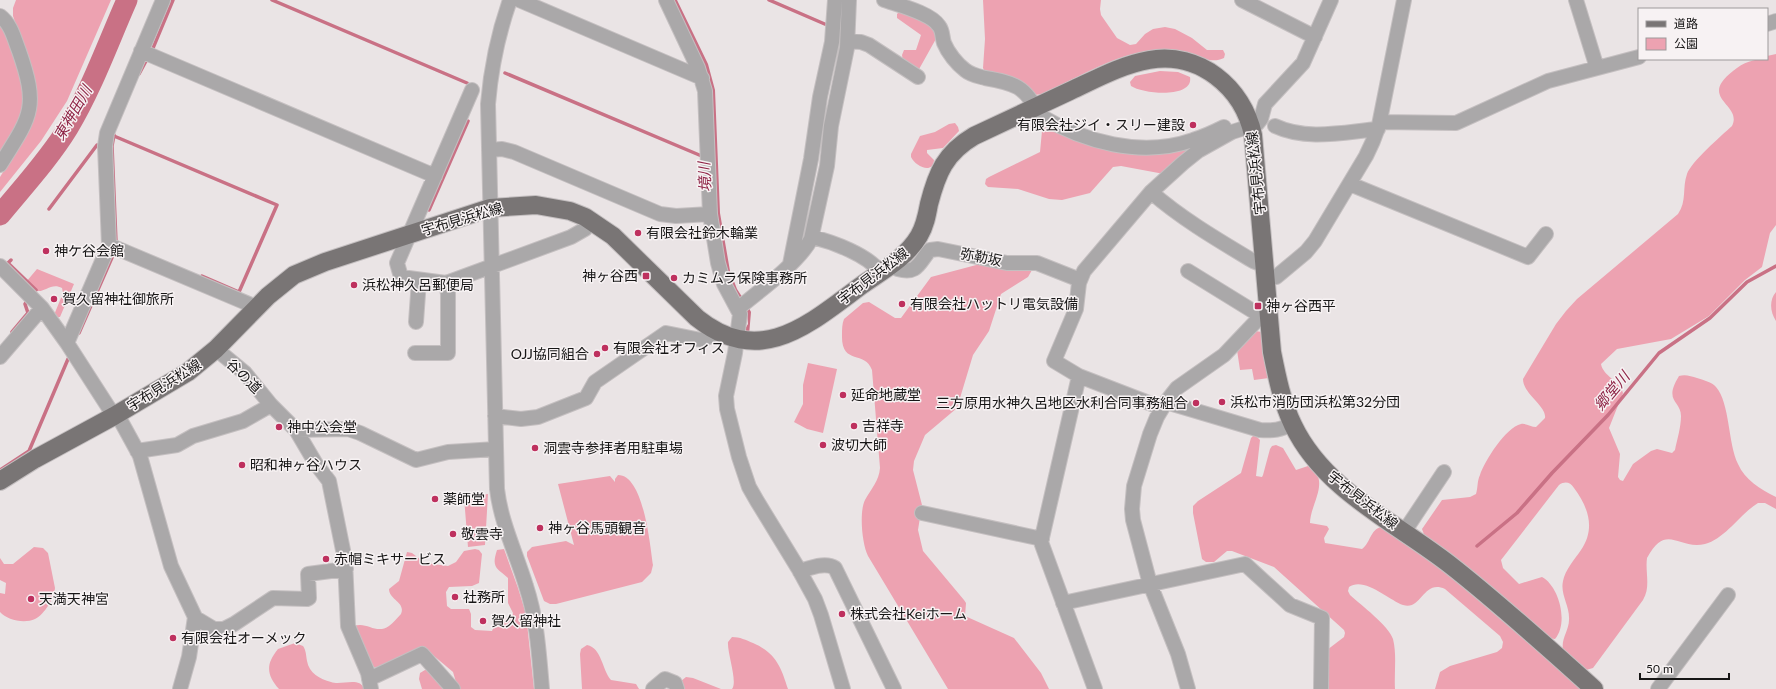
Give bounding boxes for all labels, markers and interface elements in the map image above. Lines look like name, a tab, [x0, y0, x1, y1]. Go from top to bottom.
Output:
legend	[1638, 8, 1768, 60]
text: 道路	[1674, 16, 1698, 31]
text: 公園	[1674, 36, 1698, 51]
water label: 東神田川	[49, 80, 96, 143]
place label: 有限会社ジイ・スリー建設	[1017, 116, 1185, 133]
marker: 有限会社ジイ・スリー建設	[1188, 120, 1198, 130]
street label: 宇布見浜松線	[1243, 130, 1268, 216]
water label: 境川	[694, 160, 714, 193]
street label: 宇布見浜松線	[419, 199, 505, 238]
place label: 有限会社鈴木輪業	[646, 224, 758, 241]
marker: 有限会社鈴木輪業	[633, 228, 643, 238]
place label: 神ケ谷会館	[54, 242, 124, 259]
street label: 宇布見浜松線	[834, 244, 911, 308]
street label: 弥勒坂	[959, 244, 1003, 269]
marker: 神ケ谷会館	[41, 246, 51, 256]
place label: 神ヶ谷西	[582, 267, 638, 284]
place label: カミムラ保険事務所	[682, 269, 807, 286]
marker: 神ヶ谷西	[641, 271, 651, 281]
marker: カミムラ保険事務所	[669, 273, 679, 283]
place label: 浜松神久呂郵便局	[362, 276, 474, 293]
marker: 浜松神久呂郵便局	[349, 280, 359, 290]
place label: 賀久留神社御旅所	[62, 290, 174, 307]
marker: 賀久留神社御旅所	[49, 294, 59, 304]
place label: 有限会社ハットリ電気設備	[910, 295, 1078, 312]
place label: 神ヶ谷西平	[1266, 297, 1336, 314]
marker: 有限会社ハットリ電気設備	[897, 299, 907, 309]
marker: 神ヶ谷西平	[1253, 301, 1263, 311]
place label: 有限会社オフィス	[613, 339, 725, 356]
marker: 有限会社オフィス	[600, 343, 610, 353]
place label: OJJ協同組合	[511, 345, 589, 362]
marker: OJJ協同組合	[592, 349, 602, 359]
street label: 宇布見浜松線	[124, 355, 204, 414]
street label: 谷の道	[223, 355, 265, 397]
water label: 郷堂川	[1590, 366, 1634, 413]
place label: 延命地蔵堂	[851, 386, 921, 403]
marker: 延命地蔵堂	[838, 390, 848, 400]
place label: 浜松市消防団浜松第32分団	[1230, 393, 1400, 410]
place label: 三方原用水神久呂地区水利合同事務組合	[936, 394, 1188, 411]
marker: 浜松市消防団浜松第32分団	[1217, 397, 1227, 407]
marker: 三方原用水神久呂地区水利合同事務組合	[1191, 398, 1201, 408]
place label: 吉祥寺	[862, 417, 904, 434]
place label: 神中公会堂	[287, 418, 357, 435]
marker: 吉祥寺	[849, 421, 859, 431]
marker: 神中公会堂	[274, 422, 284, 432]
place label: 波切大師	[831, 436, 887, 453]
place label: 洞雲寺参拝者用駐車場	[543, 439, 683, 456]
marker: 波切大師	[818, 440, 828, 450]
marker: 洞雲寺参拝者用駐車場	[530, 443, 540, 453]
place label: 昭和神ヶ谷ハウス	[250, 456, 362, 473]
marker: 昭和神ヶ谷ハウス	[237, 460, 247, 470]
street label: 宇布見浜松線	[1325, 467, 1402, 532]
place label: 薬師堂	[443, 490, 485, 507]
marker: 薬師堂	[430, 494, 440, 504]
place label: 神ヶ谷馬頭観音	[548, 519, 646, 536]
marker: 神ヶ谷馬頭観音	[535, 523, 545, 533]
place label: 敬雲寺	[461, 525, 503, 542]
marker: 敬雲寺	[448, 529, 458, 539]
place label: 赤帽ミキサービス	[334, 550, 446, 567]
marker: 赤帽ミキサービス	[321, 554, 331, 564]
place label: 社務所	[463, 588, 505, 605]
place label: 天満天神宮	[39, 590, 109, 607]
marker: 社務所	[450, 592, 460, 602]
marker: 天満天神宮	[26, 594, 36, 604]
place label: 株式会社Keiホーム	[850, 605, 967, 622]
marker: 株式会社Keiホーム	[837, 609, 847, 619]
place label: 賀久留神社	[491, 612, 561, 629]
marker: 賀久留神社	[478, 616, 488, 626]
place label: 有限会社オーメック	[181, 629, 306, 646]
marker: 有限会社オーメック	[168, 633, 178, 643]
scale bar	[1640, 655, 1729, 681]
text: 50 m	[1646, 661, 1673, 676]

